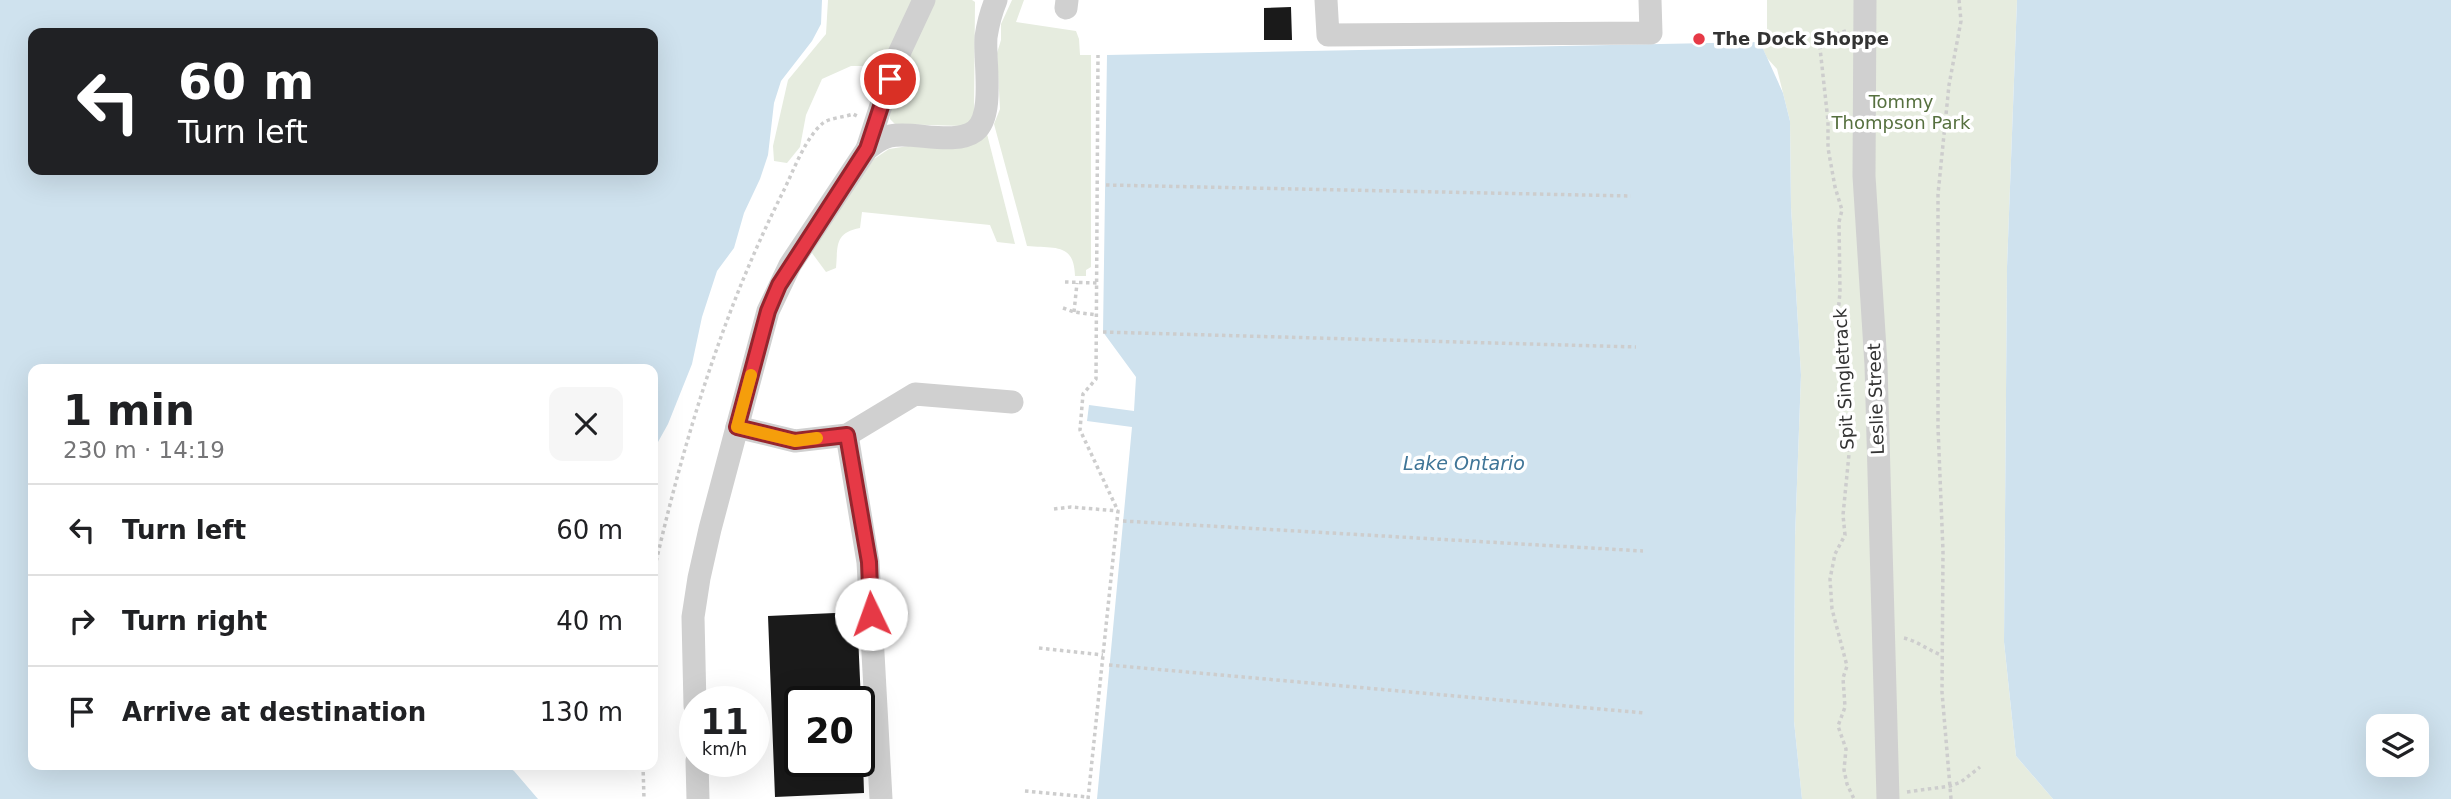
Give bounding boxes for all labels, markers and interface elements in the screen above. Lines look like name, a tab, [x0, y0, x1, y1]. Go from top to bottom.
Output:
place label: The Dock Shoppe	[1713, 28, 1889, 49]
marker: The Dock Shoppe	[1691, 31, 1707, 47]
pin	[860, 49, 920, 109]
text: 60 m	[178, 54, 314, 111]
icon: left	[63, 56, 154, 147]
icon: arrive	[871, 60, 909, 98]
park label: Tommy Thompson Park	[1831, 91, 1971, 133]
text: Turn left	[178, 113, 308, 151]
street label: Spit Singletrack	[1829, 307, 1858, 450]
street label: Leslie Street	[1863, 343, 1888, 455]
text: 1 min	[63, 386, 195, 435]
button: close	[549, 387, 623, 461]
text: 230 m · 14:19	[63, 437, 225, 463]
water label: Lake Ontario	[1403, 452, 1525, 474]
icon: left	[63, 511, 101, 549]
text: Turn left	[122, 515, 246, 545]
text: 60 m	[556, 515, 623, 545]
position arrow	[834, 577, 908, 651]
icon: right	[63, 602, 101, 640]
text: Turn right	[122, 606, 267, 636]
text: 40 m	[556, 606, 623, 636]
speed limit sign: 20	[784, 686, 875, 777]
icon: arrive	[63, 693, 101, 731]
text: Arrive at destination	[122, 697, 426, 727]
text: 130 m	[540, 697, 623, 727]
text: 11	[700, 702, 749, 742]
map controls	[2366, 714, 2429, 777]
button: layers	[2366, 714, 2429, 777]
text: km/h	[702, 738, 747, 759]

